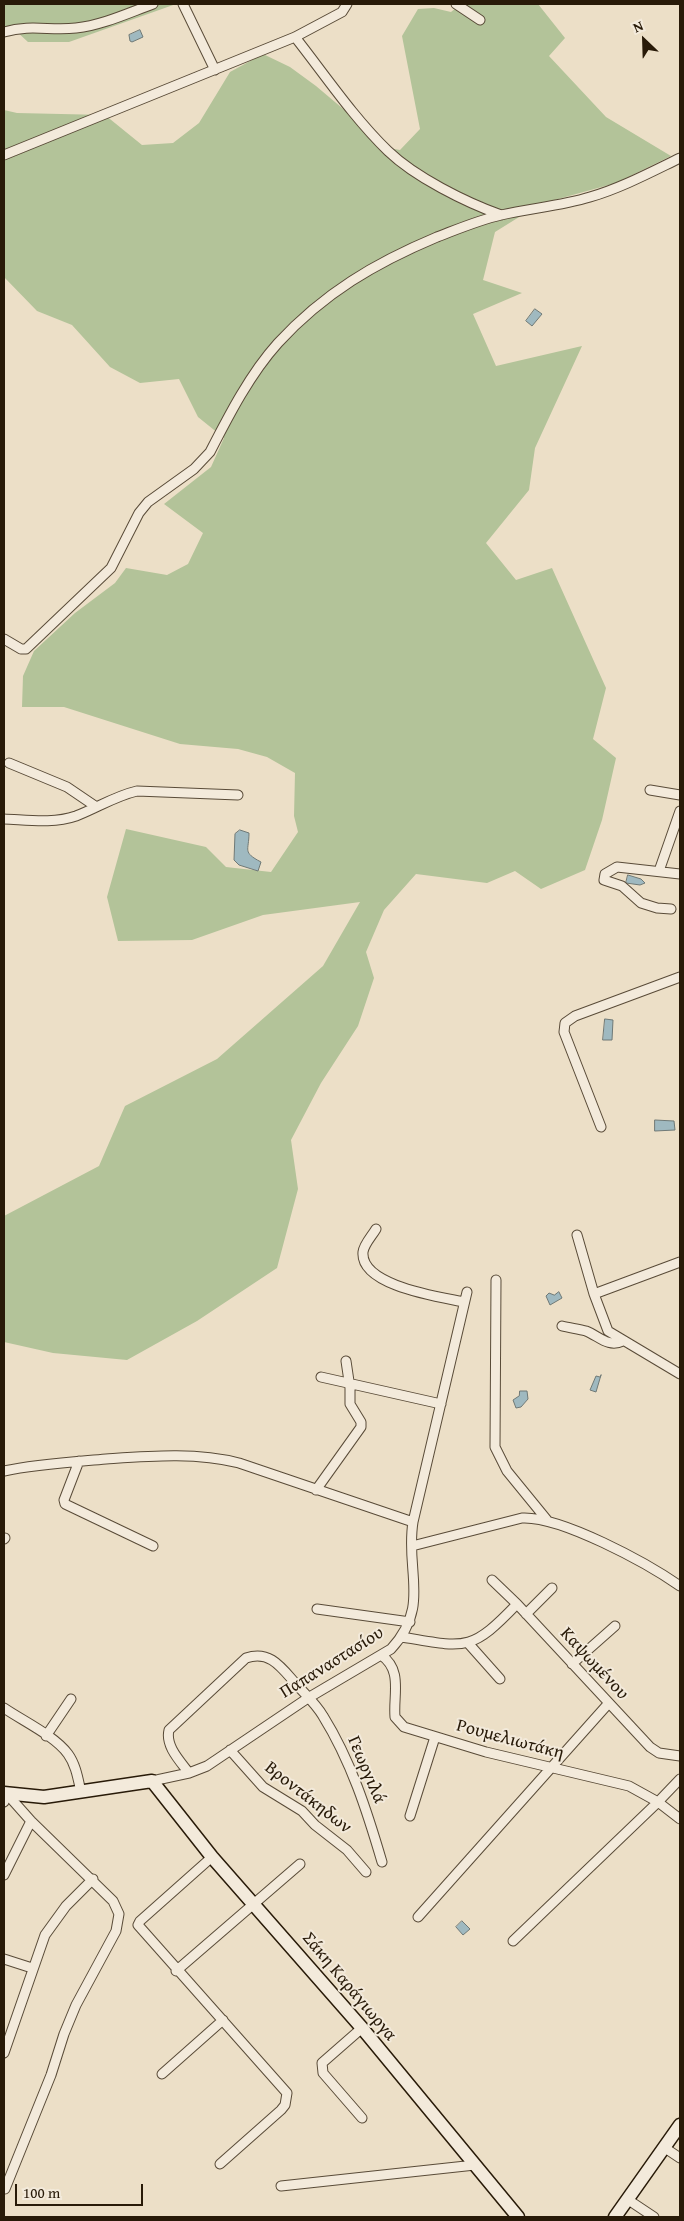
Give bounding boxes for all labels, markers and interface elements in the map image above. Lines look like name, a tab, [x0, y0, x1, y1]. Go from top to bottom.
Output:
north arrow	[619, 15, 669, 65]
text: N	[630, 15, 646, 37]
street label: Παπαναστασίου	[276, 1622, 388, 1704]
street label: Καψωμένου	[555, 1623, 633, 1705]
street label: Ρουμελιωτάκη	[454, 1715, 566, 1765]
street label: Γεωργιλά	[342, 1733, 390, 1807]
street label: Βροντάκηδων	[260, 1757, 356, 1839]
street label: Σάκη Καράγιωργα	[297, 1928, 401, 2046]
scale bar	[18, 2174, 145, 2206]
text: 100 m	[23, 2182, 60, 2203]

